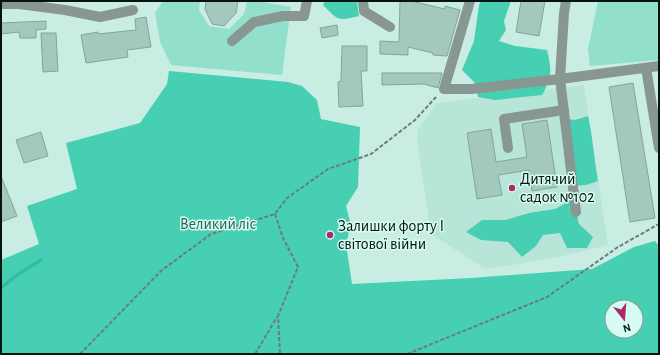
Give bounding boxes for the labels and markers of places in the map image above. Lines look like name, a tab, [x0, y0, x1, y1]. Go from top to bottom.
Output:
place label: Дитячий садок №102	[520, 171, 594, 205]
marker: Дитячий садок №102	[507, 183, 517, 193]
place label: Залишки форту І світової війни	[338, 218, 444, 252]
marker: Залишки форту І світової війни	[325, 230, 335, 240]

